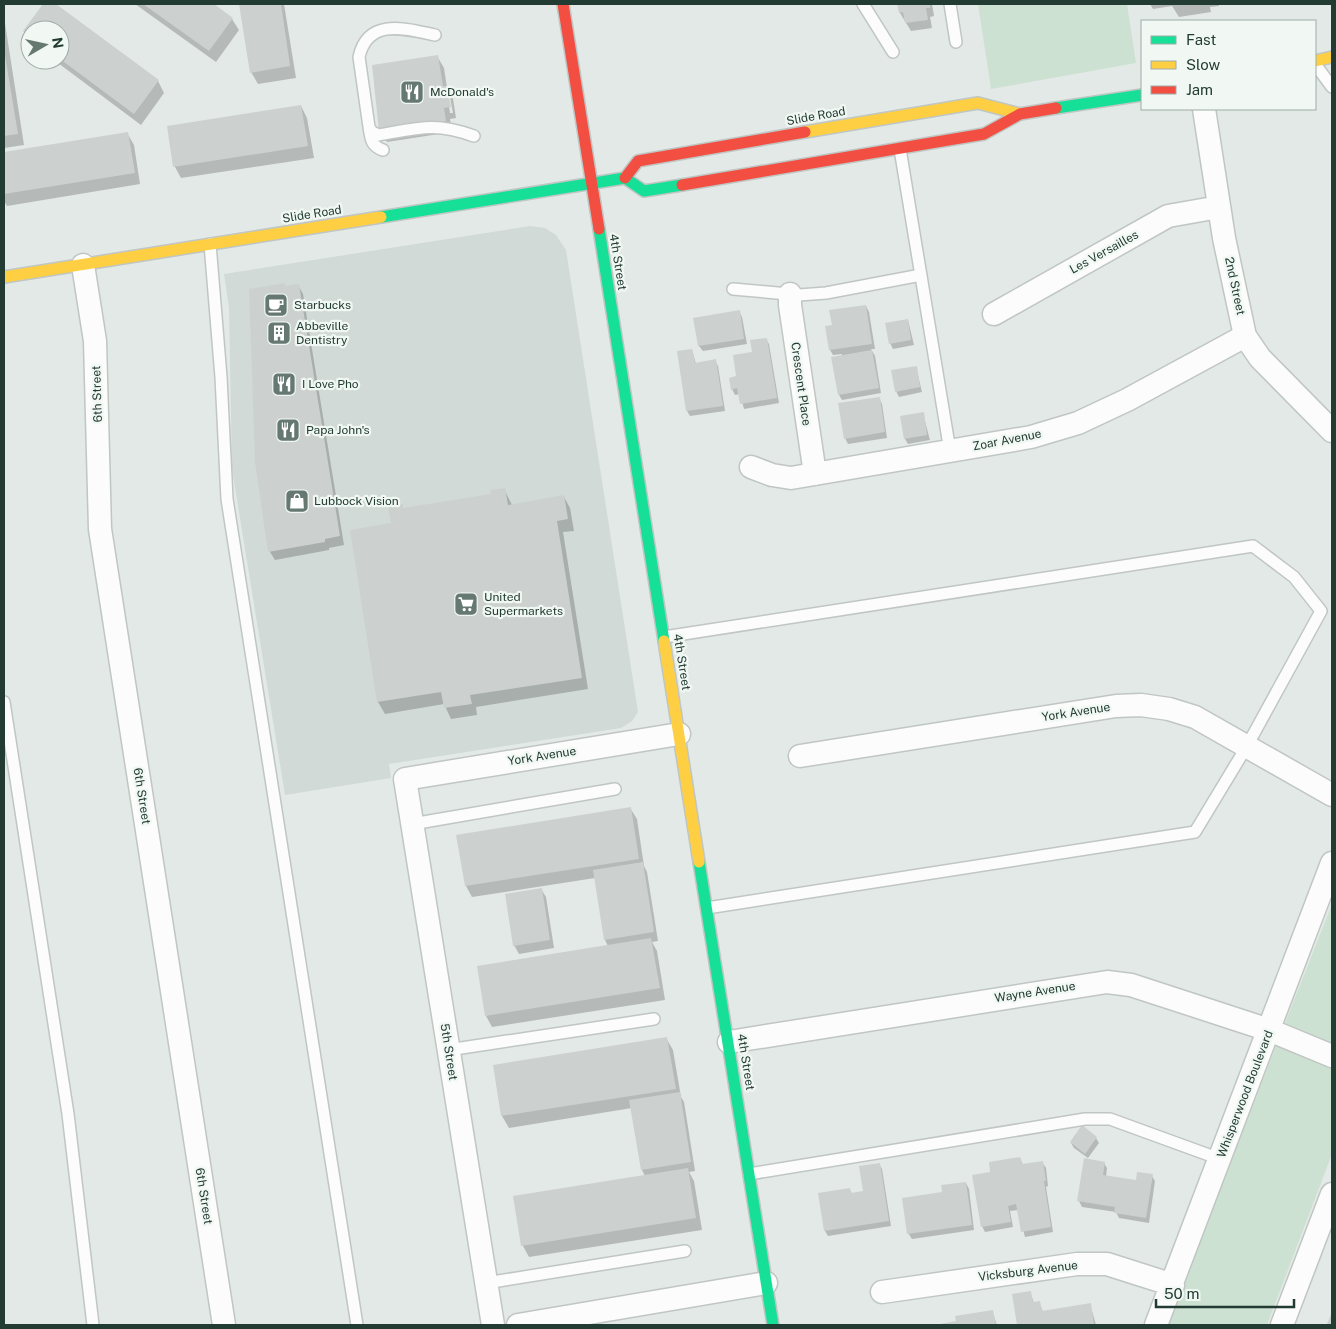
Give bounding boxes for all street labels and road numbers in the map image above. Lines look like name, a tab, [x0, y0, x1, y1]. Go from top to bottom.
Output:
street label: Slide Road	[785, 104, 847, 128]
street label: Slide Road	[281, 202, 343, 226]
street label: Les Versailles	[1067, 227, 1141, 277]
street label: 4th Street	[607, 233, 629, 292]
street label: 2nd Street	[1222, 256, 1248, 317]
street label: Crescent Place	[788, 341, 814, 427]
street label: 6th Street	[89, 365, 105, 423]
street label: Zoar Avenue	[971, 426, 1043, 454]
street label: 4th Street	[671, 633, 693, 692]
street label: York Avenue	[1041, 700, 1111, 724]
street label: York Avenue	[507, 744, 577, 768]
street label: 6th Street	[131, 767, 153, 826]
street label: Wayne Avenue	[994, 979, 1077, 1005]
street label: 5th Street	[438, 1023, 460, 1082]
street label: Whisperwood Boulevard	[1214, 1028, 1276, 1160]
street label: 4th Street	[735, 1033, 757, 1092]
street label: 6th Street	[193, 1167, 215, 1226]
street label: Vicksburg Avenue	[977, 1258, 1079, 1284]

